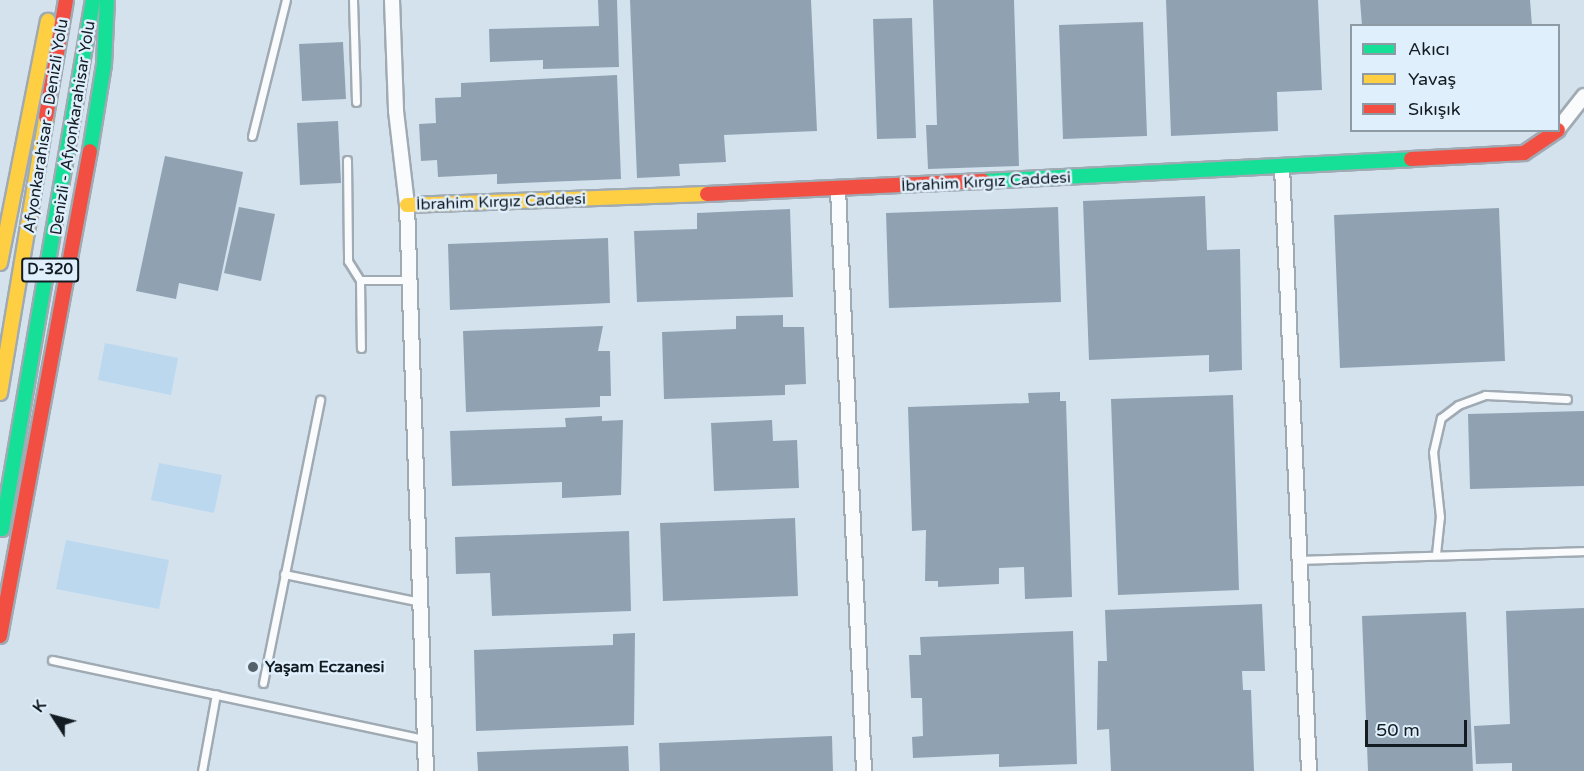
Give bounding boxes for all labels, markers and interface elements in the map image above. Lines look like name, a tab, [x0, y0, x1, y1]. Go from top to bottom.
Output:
street label: Afyonkarahisar - Denizli Yolu	[20, 17, 72, 235]
street label: Denizli - Afyonkarahisar Yolu	[47, 19, 99, 237]
legend	[1350, 24, 1560, 132]
text: Akıcı	[1408, 38, 1450, 60]
text: Yavaş	[1408, 68, 1456, 90]
text: Sıkışık	[1408, 98, 1461, 120]
street label: İbrahim Kırgız Caddesi	[901, 168, 1071, 196]
street label: İbrahim Kırgız Caddesi	[416, 189, 586, 215]
road number: D-320	[20, 258, 80, 282]
place label: Yaşam Eczanesi	[265, 657, 384, 677]
marker: Yaşam Eczanesi	[246, 660, 260, 674]
north arrow	[24, 687, 84, 747]
text: K	[28, 696, 51, 717]
scale bar	[1368, 708, 1470, 746]
text: 50 m	[1376, 719, 1420, 741]

